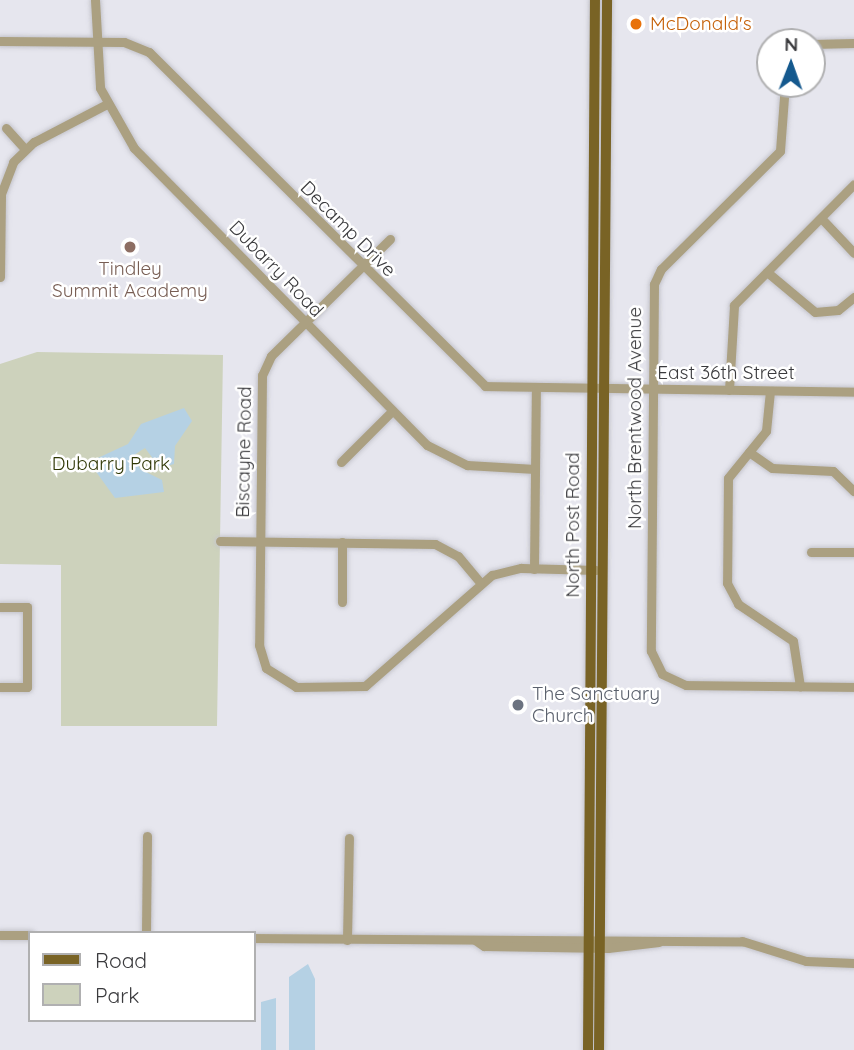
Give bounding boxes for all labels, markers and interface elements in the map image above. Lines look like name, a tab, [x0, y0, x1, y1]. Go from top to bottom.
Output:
place label: McDonald's	[650, 13, 752, 35]
marker: McDonald's	[628, 16, 644, 32]
north arrow	[756, 28, 826, 98]
text: N	[784, 32, 799, 56]
street label: Decamp Drive	[296, 177, 400, 281]
street label: Dubarry Road	[224, 216, 328, 322]
marker: Tindley Summit Academy	[122, 239, 138, 255]
place label: Tindley Summit Academy	[52, 258, 208, 302]
street label: North Brentwood Avenue	[624, 307, 646, 529]
street label: East 36th Street	[657, 362, 795, 384]
street label: Biscayne Road	[231, 386, 257, 518]
street label: North Post Road	[562, 452, 584, 598]
park label: Dubarry Park	[52, 453, 170, 475]
place label: The Sanctuary Church	[532, 683, 660, 727]
marker: The Sanctuary Church	[510, 697, 526, 713]
legend	[28, 931, 256, 1022]
text: Road	[95, 947, 147, 973]
text: Park	[95, 982, 139, 1008]

